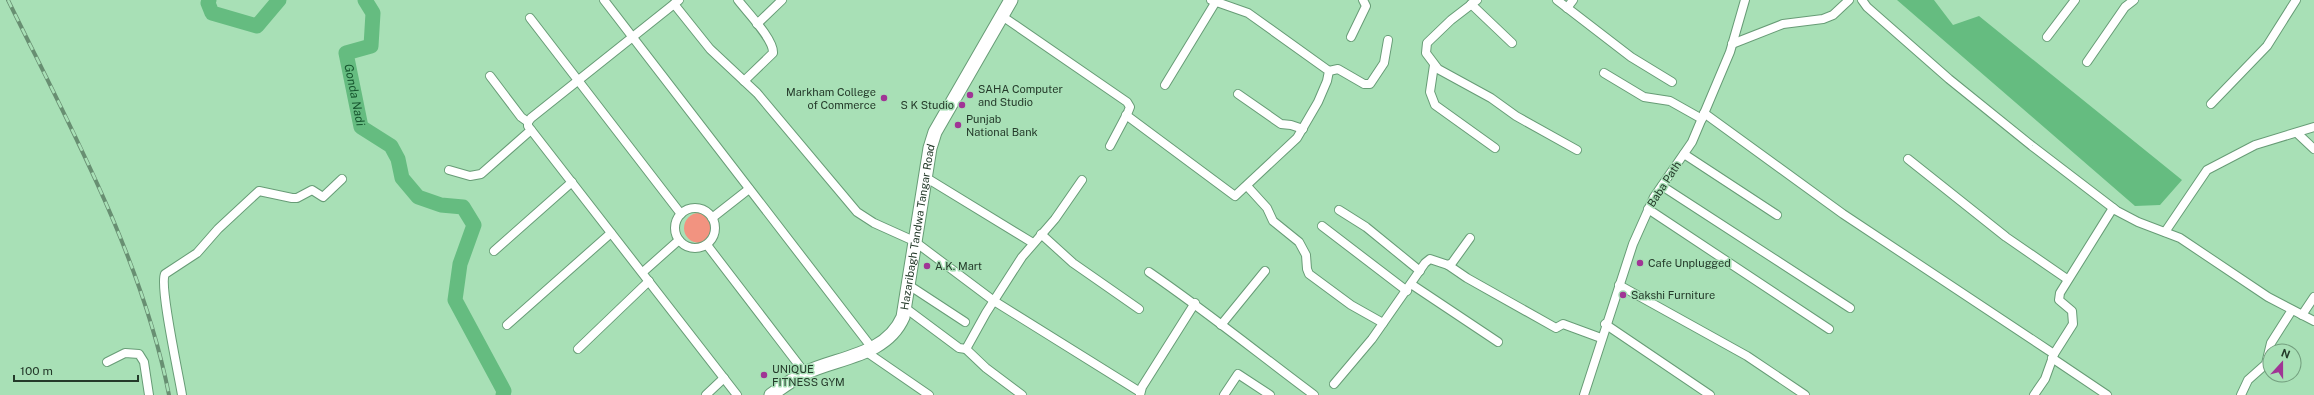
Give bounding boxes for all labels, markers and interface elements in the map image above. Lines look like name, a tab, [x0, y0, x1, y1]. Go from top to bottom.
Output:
water label: Gonda Nadi	[341, 63, 368, 127]
place label: SAHA Computer and Studio	[978, 83, 1063, 108]
place label: Markham College of Commerce	[786, 86, 876, 111]
marker: SAHA Computer and Studio	[965, 90, 975, 100]
marker: Markham College of Commerce	[879, 93, 889, 103]
place label: S K Studio	[900, 99, 954, 111]
marker: S K Studio	[957, 100, 967, 110]
place label: Punjab National Bank	[966, 113, 1038, 138]
marker: Punjab National Bank	[953, 120, 963, 130]
street label: Hazaribagh Tandwa Tangar Road	[898, 143, 937, 311]
street label: Baba Path	[1645, 159, 1683, 209]
place label: Cafe Unplugged	[1648, 257, 1731, 269]
marker: Cafe Unplugged	[1635, 258, 1645, 268]
place label: A.K. Mart	[935, 260, 982, 272]
marker: A.K. Mart	[922, 261, 932, 271]
place label: Sakshi Furniture	[1631, 289, 1715, 301]
marker: Sakshi Furniture	[1618, 290, 1628, 300]
north arrow	[2262, 343, 2302, 383]
text: N	[2279, 347, 2292, 361]
scale bar	[14, 357, 138, 383]
place label: UNIQUE FITNESS GYM	[772, 363, 845, 388]
text: 100 m	[20, 364, 53, 378]
marker: UNIQUE FITNESS GYM	[759, 370, 769, 380]

